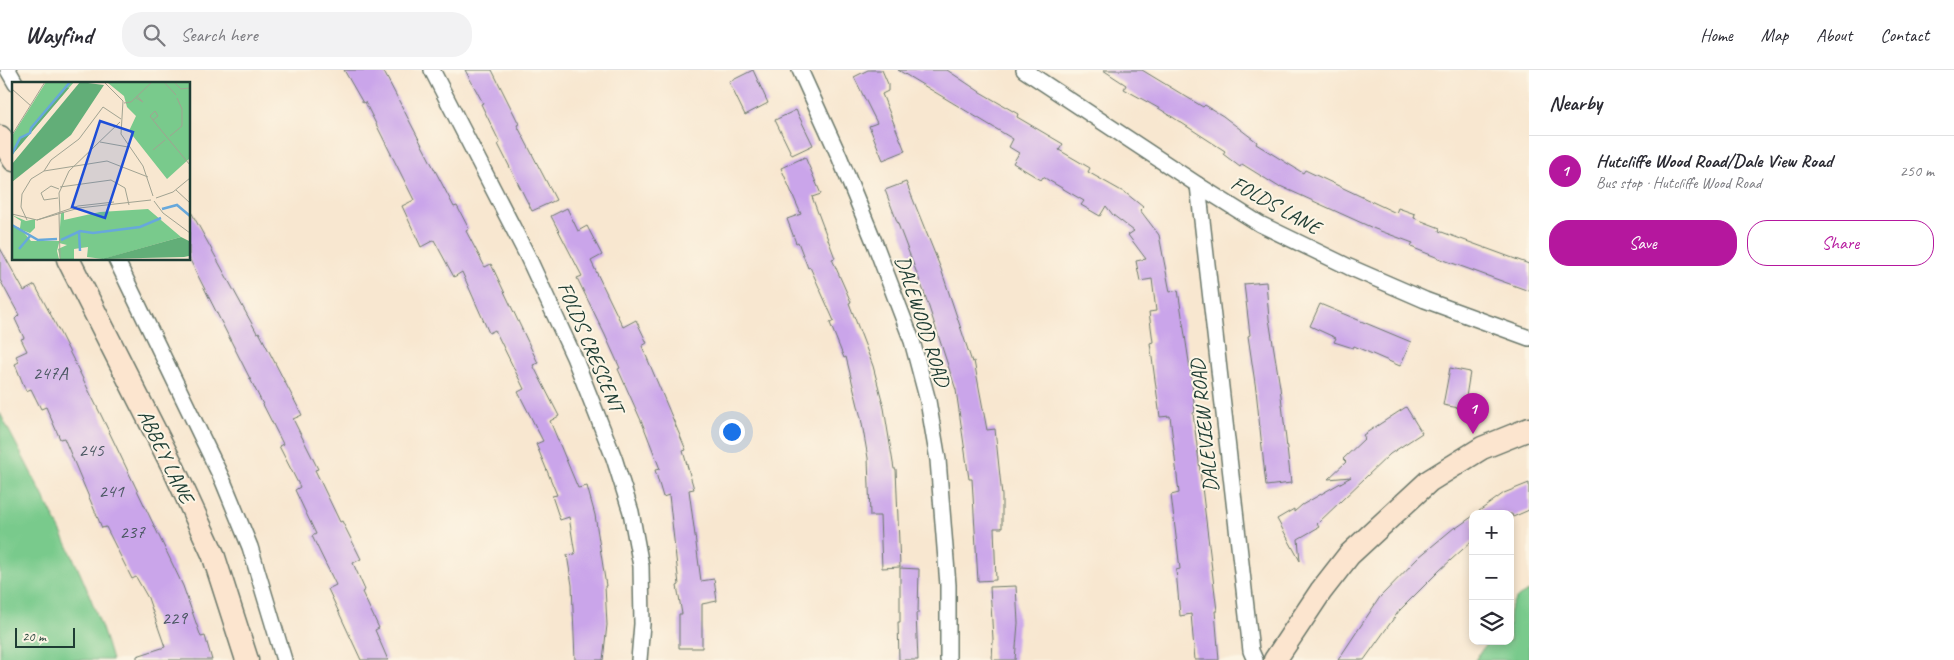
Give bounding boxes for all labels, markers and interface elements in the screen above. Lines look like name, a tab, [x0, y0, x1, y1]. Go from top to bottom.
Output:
search box	[122, 12, 472, 57]
text: Wayfind	[25, 20, 92, 50]
icon: search	[140, 21, 168, 49]
text: Search here	[180, 23, 258, 47]
text: Home	[1700, 24, 1733, 46]
text: Map	[1761, 24, 1788, 46]
text: About	[1816, 24, 1852, 46]
text: Contact	[1880, 24, 1929, 46]
inset map	[12, 82, 190, 260]
text: Nearby	[1549, 90, 1602, 116]
text: Hutcliffe Wood Road/Dale View Road	[1596, 149, 1833, 173]
text: 1	[1561, 161, 1569, 181]
text: 250 m	[1900, 161, 1934, 181]
street label: FOLDS LANE	[1227, 170, 1327, 241]
text: Bus stop · Hutcliffe Wood Road	[1596, 173, 1761, 193]
button: Save	[1549, 220, 1737, 266]
button: Share	[1747, 220, 1934, 266]
street label: DALEWOOD ROAD	[890, 252, 957, 391]
street label: FOLDS CRESCENT	[552, 278, 632, 420]
street label: DALEVIEW ROAD	[1184, 356, 1224, 494]
house number: 247A	[32, 361, 69, 385]
pin: 1	[1457, 393, 1489, 434]
street label: ABBEY LANE	[132, 405, 201, 510]
your location	[719, 419, 745, 445]
house number: 245	[78, 438, 105, 462]
house number: 241	[98, 479, 125, 503]
map controls	[1469, 510, 1514, 645]
button: +	[1469, 510, 1514, 555]
house number: 237	[119, 520, 146, 544]
button: −	[1469, 555, 1514, 600]
button: layers	[1469, 600, 1514, 645]
house number: 229	[161, 606, 188, 630]
scale bar	[15, 625, 75, 648]
text: 20 m	[22, 628, 46, 645]

